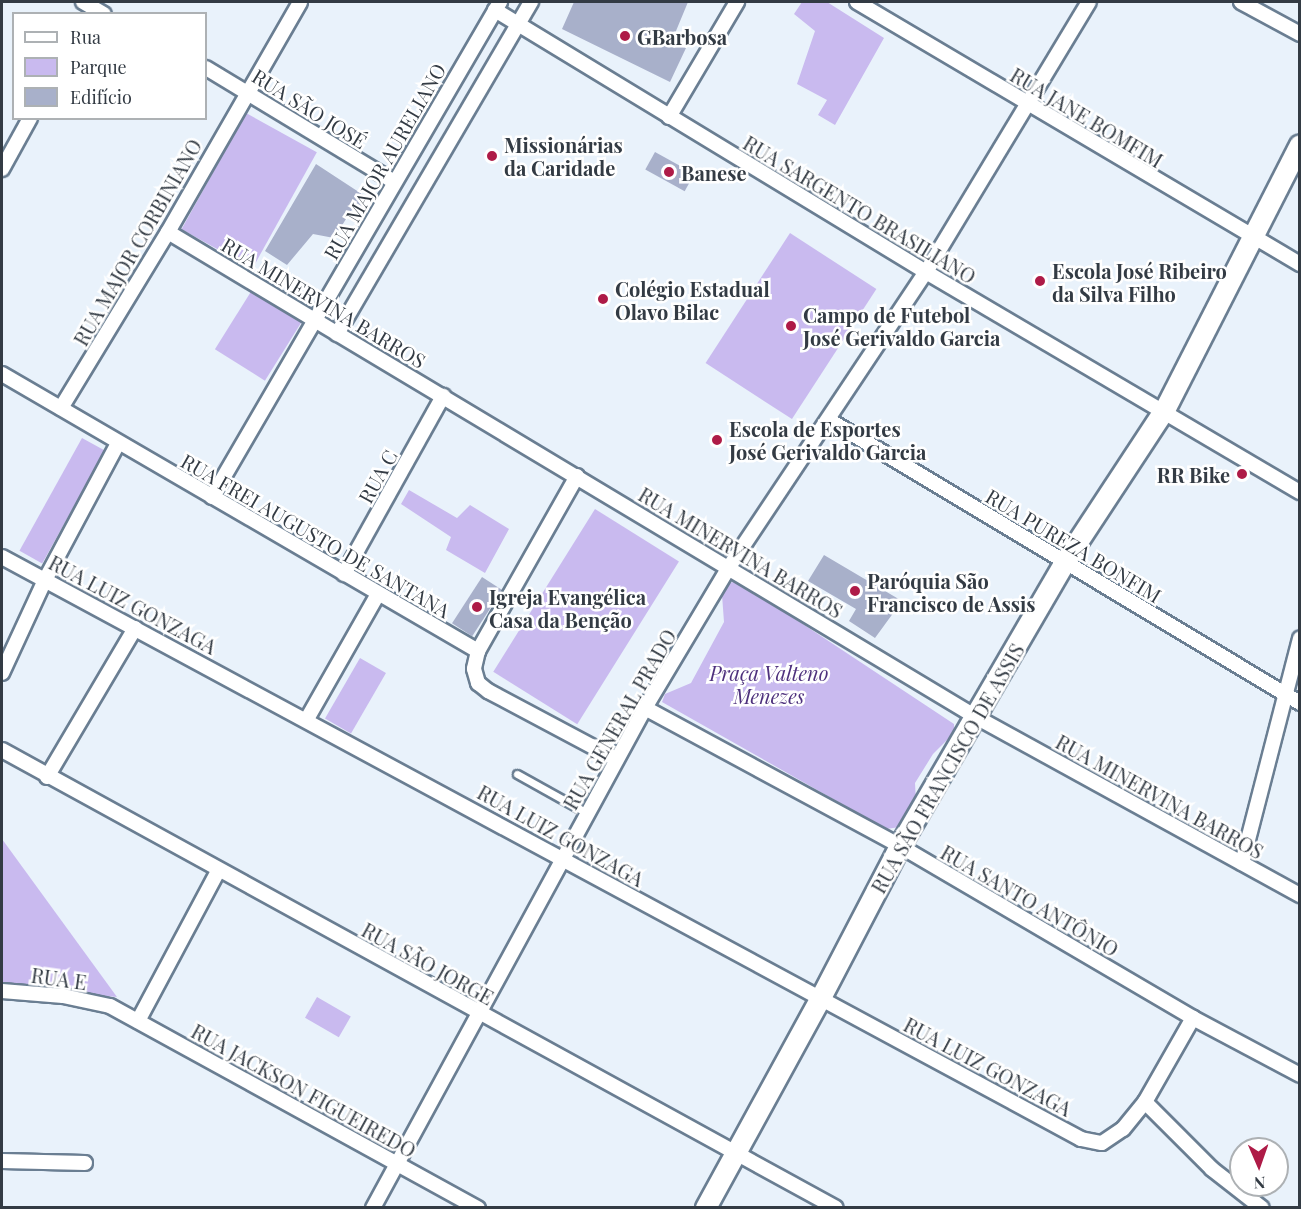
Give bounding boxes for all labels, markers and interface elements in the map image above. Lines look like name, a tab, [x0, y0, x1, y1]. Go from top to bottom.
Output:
legend	[12, 12, 207, 120]
place label: GBarbosa	[637, 24, 727, 48]
text: Rua	[70, 25, 101, 49]
marker: GBarbosa	[618, 29, 632, 43]
text: Parque	[70, 55, 127, 79]
street label: RUA MAJOR AURELIANO	[318, 58, 450, 264]
street label: RUA JANE BOMFIM	[1006, 62, 1168, 172]
street label: RUA SÃO JOSÉ	[248, 63, 372, 153]
text: Edifício	[70, 85, 132, 109]
street label: RUA SARGENTO BRASILIANO	[739, 130, 981, 288]
place label: Missionárias da Caridade	[504, 132, 623, 179]
street label: RUA MAJOR CORBINIANO	[68, 134, 206, 350]
marker: Missionárias da Caridade	[485, 149, 499, 163]
place label: Banese	[681, 160, 746, 184]
marker: Banese	[662, 165, 676, 179]
street label: RUA MINERVINA BARROS	[218, 232, 430, 372]
place label: Escola José Ribeiro da Silva Filho	[1052, 258, 1227, 305]
marker: Escola José Ribeiro da Silva Filho	[1033, 274, 1047, 288]
place label: Colégio Estadual Olavo Bilac	[615, 276, 770, 323]
marker: Colégio Estadual Olavo Bilac	[596, 292, 610, 306]
place label: Campo de Futebol José Gerivaldo Garcia	[803, 302, 1000, 349]
marker: Campo de Futebol José Gerivaldo Garcia	[784, 319, 798, 333]
place label: Escola de Esportes José Gerivaldo Garcia	[729, 416, 926, 463]
marker: Escola de Esportes José Gerivaldo Garcia	[710, 433, 724, 447]
street label: RUA C	[353, 445, 401, 507]
street label: RUA FREI AUGUSTO DE SANTANA	[177, 448, 455, 622]
place label: RR Bike	[1157, 462, 1230, 486]
marker: RR Bike	[1235, 467, 1249, 481]
street label: RUA MINERVINA BARROS	[635, 482, 847, 622]
street label: RUA PUREZA BONFIM	[982, 483, 1166, 607]
street label: RUA LUIZ GONZAGA	[45, 550, 221, 658]
place label: Paróquia São Francisco de Assis	[867, 568, 1036, 615]
place label: Igreja Evangélica Casa da Benção	[489, 584, 646, 631]
marker: Paróquia São Francisco de Assis	[848, 584, 862, 598]
marker: Igreja Evangélica Casa da Benção	[470, 600, 484, 614]
street label: RUA GENERAL PRADO	[558, 625, 680, 813]
street label: RUA SÃO FRANCISCO DE ASSIS	[865, 639, 1029, 897]
park label: Praça Valteno Menezes	[710, 660, 828, 707]
street label: RUA MINERVINA BARROS	[1052, 729, 1268, 863]
street label: RUA LUIZ GONZAGA	[474, 779, 648, 891]
street label: RUA SANTO ANTÔNIO	[937, 839, 1123, 961]
street label: RUA SÃO JORGE	[358, 917, 498, 1009]
street label: RUA E	[30, 962, 88, 994]
street label: RUA LUIZ GONZAGA	[900, 1012, 1076, 1120]
street label: RUA JACKSON FIGUEIREDO	[188, 1018, 420, 1162]
north arrow	[1229, 1137, 1289, 1197]
text: N	[1253, 1173, 1266, 1194]

